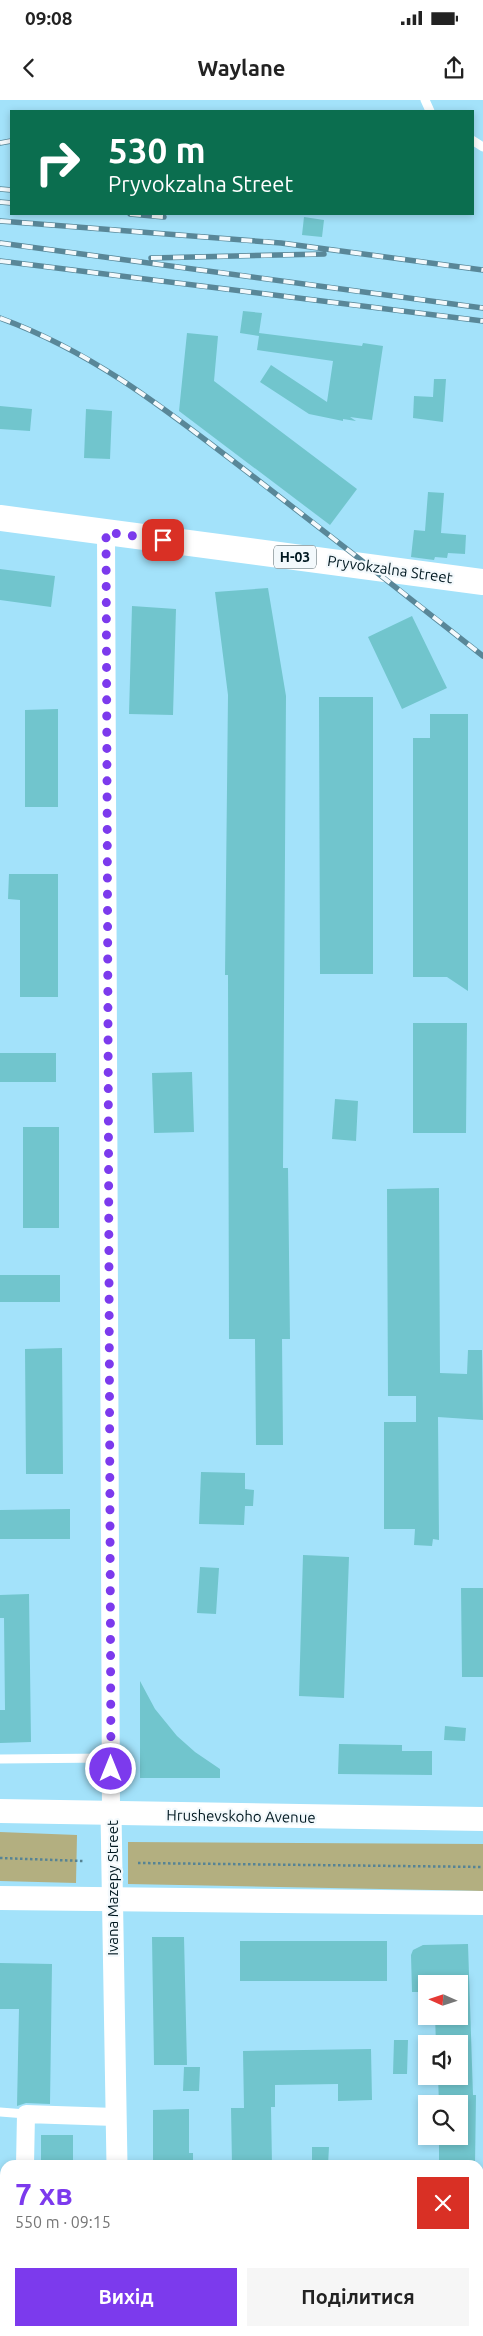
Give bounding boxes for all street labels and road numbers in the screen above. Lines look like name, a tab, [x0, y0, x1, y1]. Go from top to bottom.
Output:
road number: Н-03	[274, 546, 316, 568]
street label: Pryvokzalna Street	[326, 552, 454, 586]
street label: Hrushevskoho Avenue	[166, 1806, 316, 1826]
street label: Ivana Mazepy Street	[104, 1820, 121, 1956]

